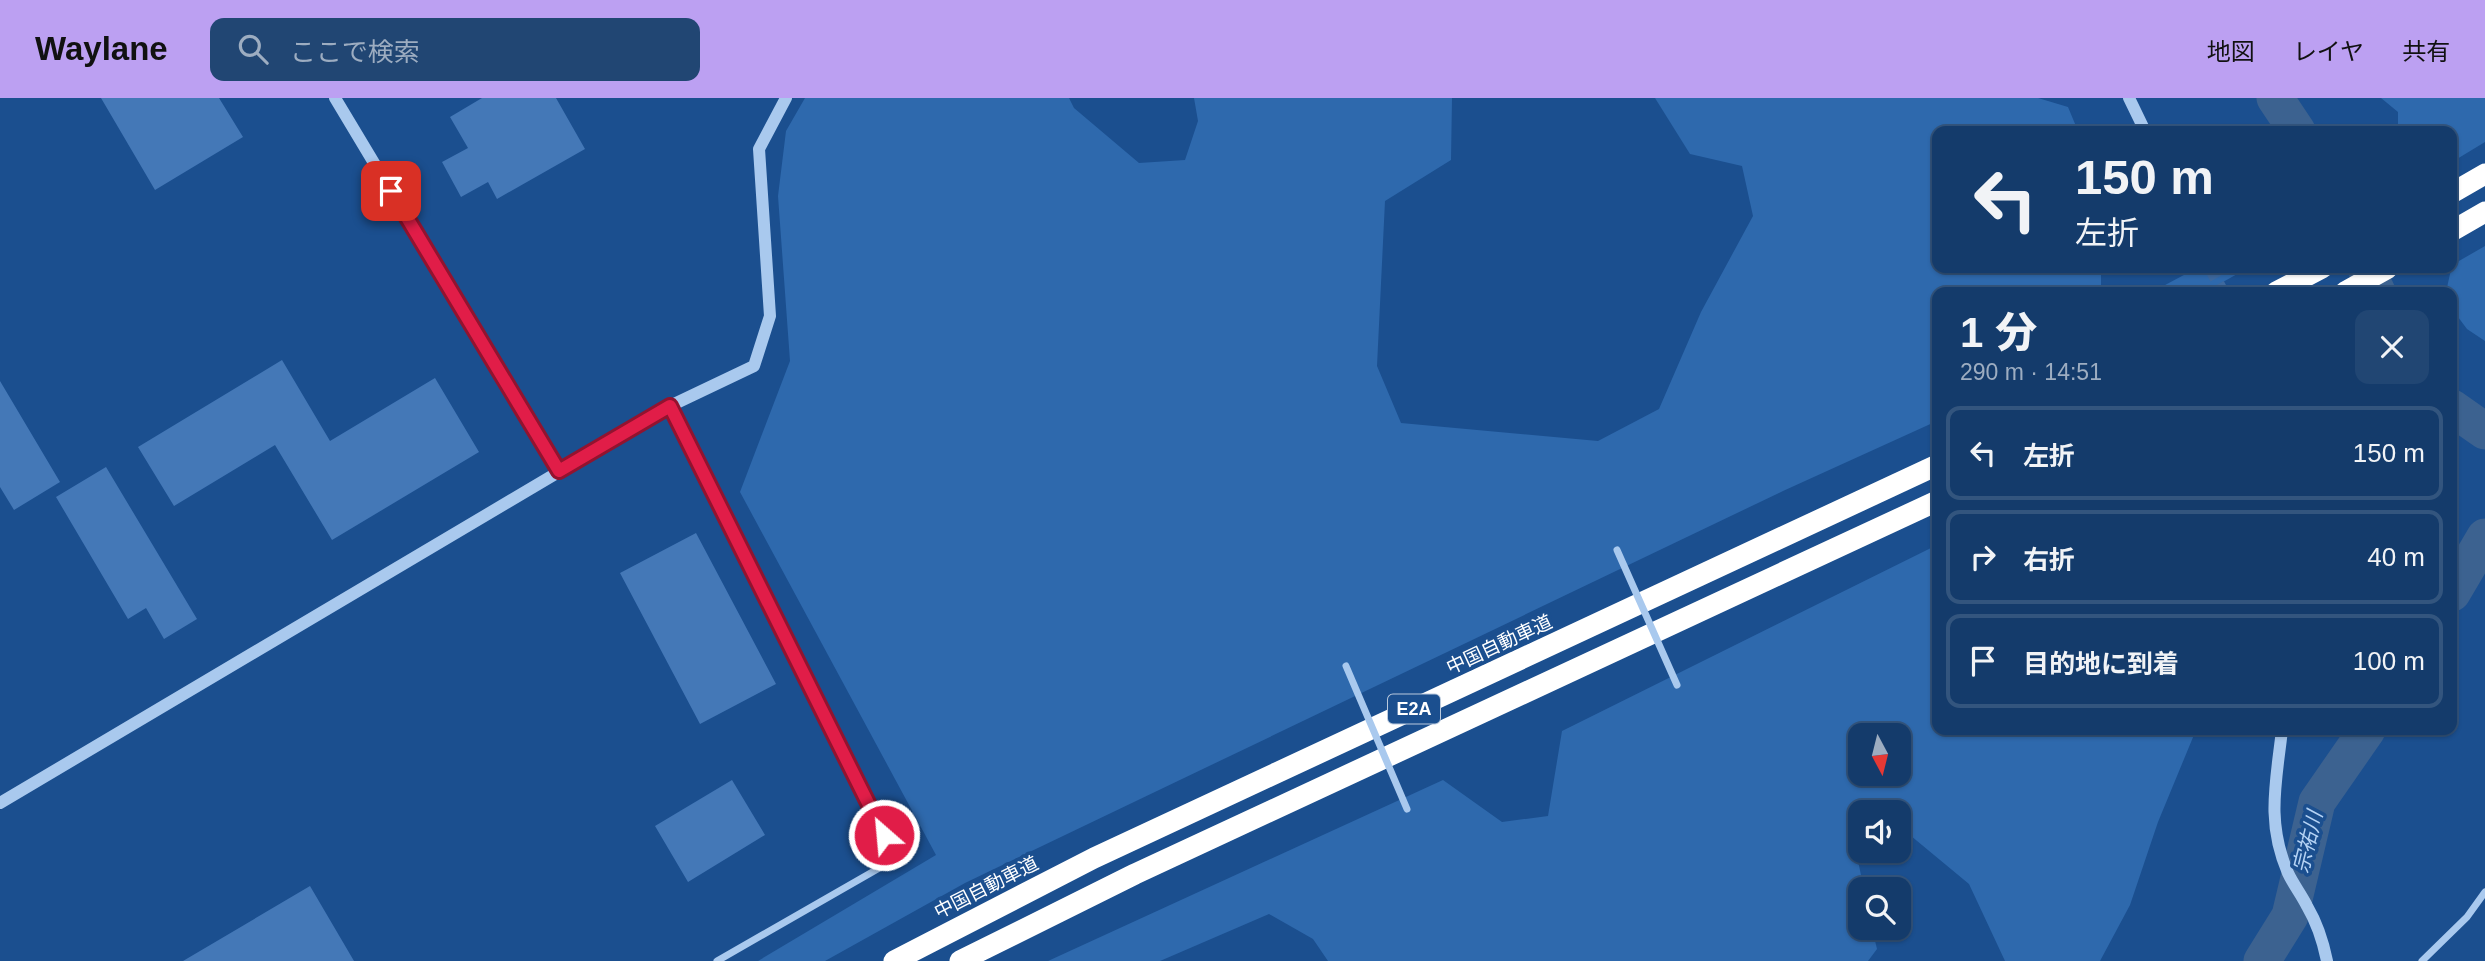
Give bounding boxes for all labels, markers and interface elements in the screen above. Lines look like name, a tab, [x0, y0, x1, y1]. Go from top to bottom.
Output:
search box	[210, 18, 700, 81]
text: Waylane	[35, 30, 168, 67]
icon: search	[234, 30, 272, 68]
text: ここで検索	[290, 37, 420, 67]
text: 地図	[2207, 38, 2255, 65]
text: レイヤ	[2293, 38, 2364, 65]
text: 共有	[2402, 38, 2450, 65]
text: 150 m	[2075, 150, 2214, 204]
icon: left	[1960, 154, 2051, 245]
pin	[361, 161, 421, 221]
icon: arrive	[372, 172, 410, 210]
text: 左折	[2075, 215, 2139, 251]
text: 1 分	[1960, 309, 2037, 356]
button: close	[2355, 310, 2429, 384]
text: 290 m · 14:51	[1960, 359, 2102, 385]
icon: left	[1964, 434, 2002, 472]
text: 150 m	[2353, 438, 2425, 468]
text: 左折	[2023, 441, 2075, 471]
icon: right	[1964, 538, 2002, 576]
text: 40 m	[2367, 542, 2425, 572]
text: 右折	[2023, 545, 2075, 575]
street label: 中国自動車道	[1443, 611, 1555, 678]
icon: arrive	[1964, 642, 2002, 680]
text: 100 m	[2353, 646, 2425, 676]
text: 目的地に到着	[2023, 649, 2179, 679]
road number: E2A	[1388, 694, 1440, 724]
north arrow	[1848, 723, 1911, 786]
map controls	[1848, 723, 1911, 940]
position arrow	[847, 798, 921, 872]
button: sound	[1848, 800, 1911, 863]
water label: 宗祐川	[2289, 807, 2327, 875]
street label: 中国自動車道	[931, 852, 1042, 923]
button: search	[1848, 877, 1911, 940]

